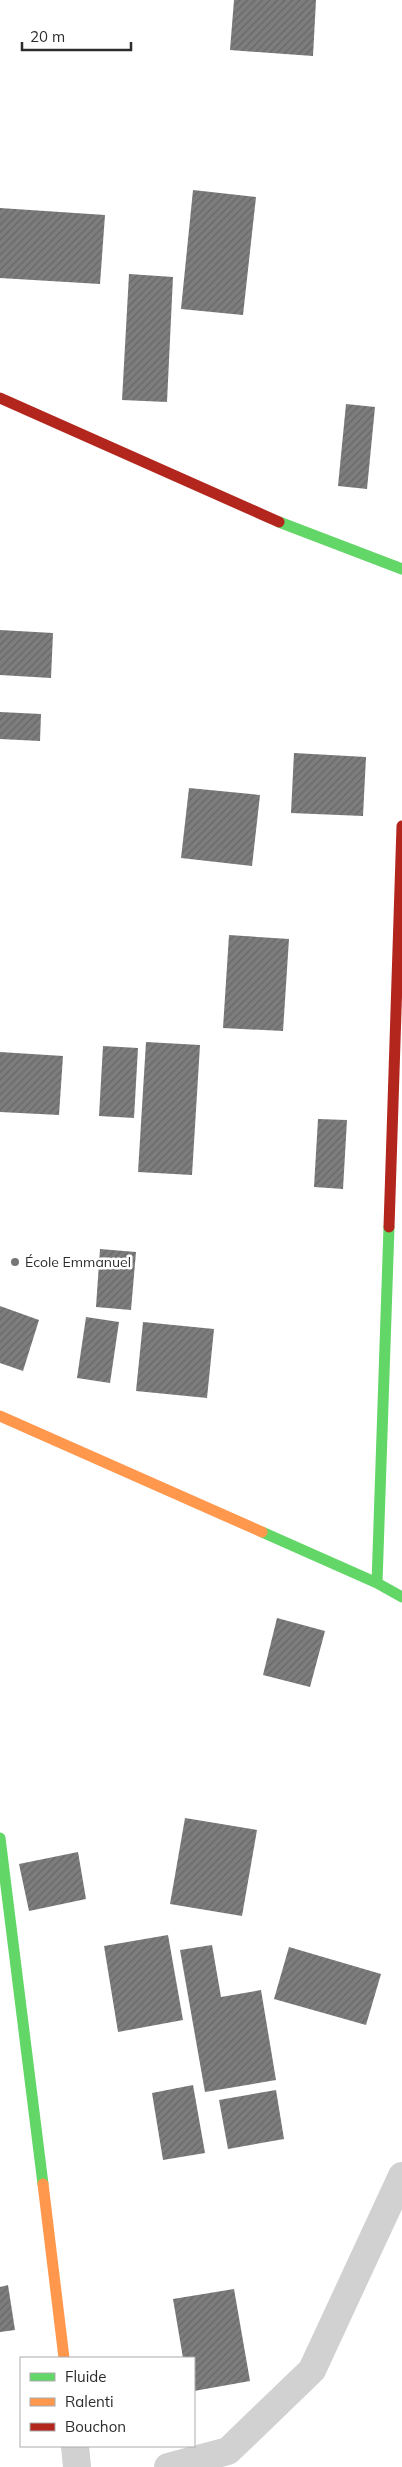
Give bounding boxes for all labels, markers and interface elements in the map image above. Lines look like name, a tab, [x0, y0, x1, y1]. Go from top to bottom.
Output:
scale bar	[22, 20, 131, 52]
text: 20 m	[30, 27, 65, 46]
place label: École Emmanuel	[25, 1253, 131, 1271]
marker: École Emmanuel	[9, 1256, 21, 1268]
legend	[20, 2357, 195, 2447]
text: Fluide	[65, 2367, 106, 2386]
text: Ralenti	[65, 2392, 114, 2411]
text: Bouchon	[65, 2417, 126, 2436]

